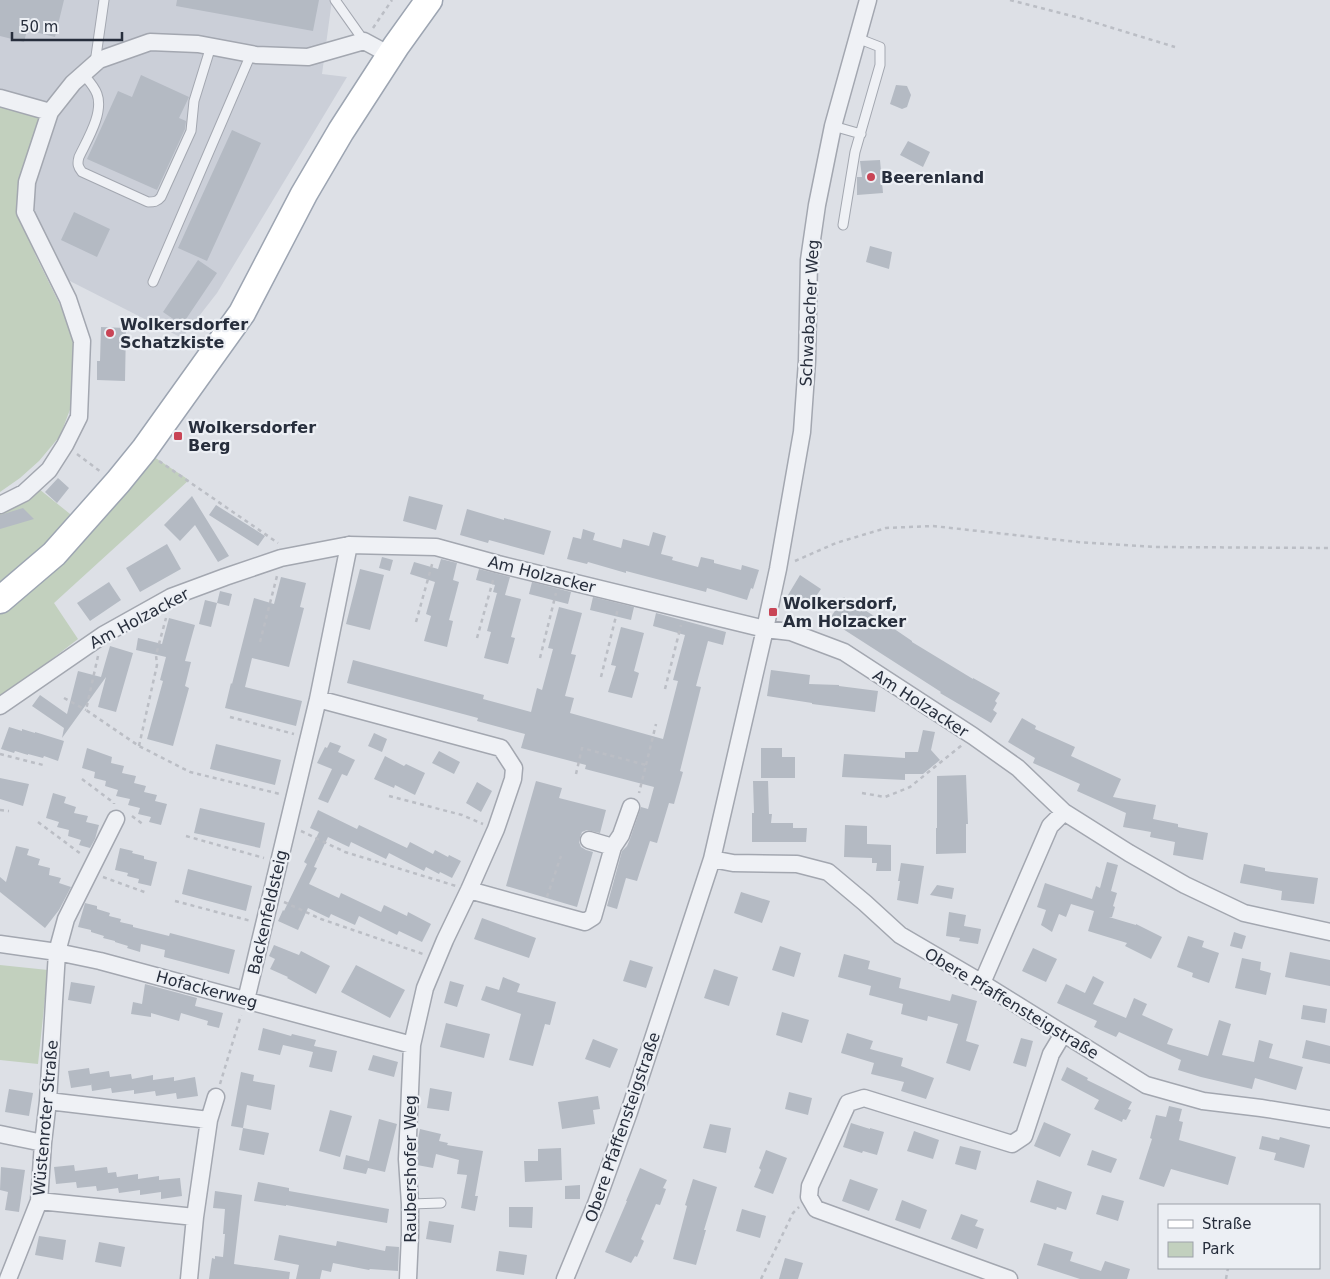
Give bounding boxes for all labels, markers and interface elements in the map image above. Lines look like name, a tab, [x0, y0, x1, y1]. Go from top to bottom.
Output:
scale bar	[12, 10, 122, 42]
text: 50 m	[20, 18, 58, 36]
place label: Beerenland	[881, 168, 984, 187]
marker: Beerenland	[865, 171, 877, 183]
street label: Schwabacher Weg	[796, 239, 823, 387]
place label: Wolkersdorfer Schatzkiste	[120, 315, 248, 352]
marker: Wolkersdorfer Schatzkiste	[104, 327, 116, 339]
place label: Wolkersdorfer Berg	[188, 418, 316, 455]
marker: Wolkersdorfer Berg	[172, 430, 184, 442]
street label: Am Holzacker	[486, 552, 598, 597]
street label: Am Holzacker	[86, 584, 193, 653]
place label: Wolkersdorf, Am Holzacker	[783, 594, 906, 631]
marker: Wolkersdorf, Am Holzacker	[767, 606, 779, 618]
street label: Am Holzacker	[869, 665, 972, 742]
street label: Backenfeldsteig	[244, 848, 291, 976]
street label: Obere Pfaffensteigstraße	[921, 944, 1102, 1063]
street label: Hofackerweg	[154, 967, 260, 1012]
street label: Obere Pfaffensteigstraße	[581, 1030, 664, 1225]
street label: Wüstenroter Straße	[29, 1039, 62, 1197]
street label: Raubershofer Weg	[401, 1095, 420, 1243]
legend	[1158, 1204, 1320, 1269]
text: Straße	[1202, 1215, 1251, 1233]
text: Park	[1202, 1240, 1235, 1258]

